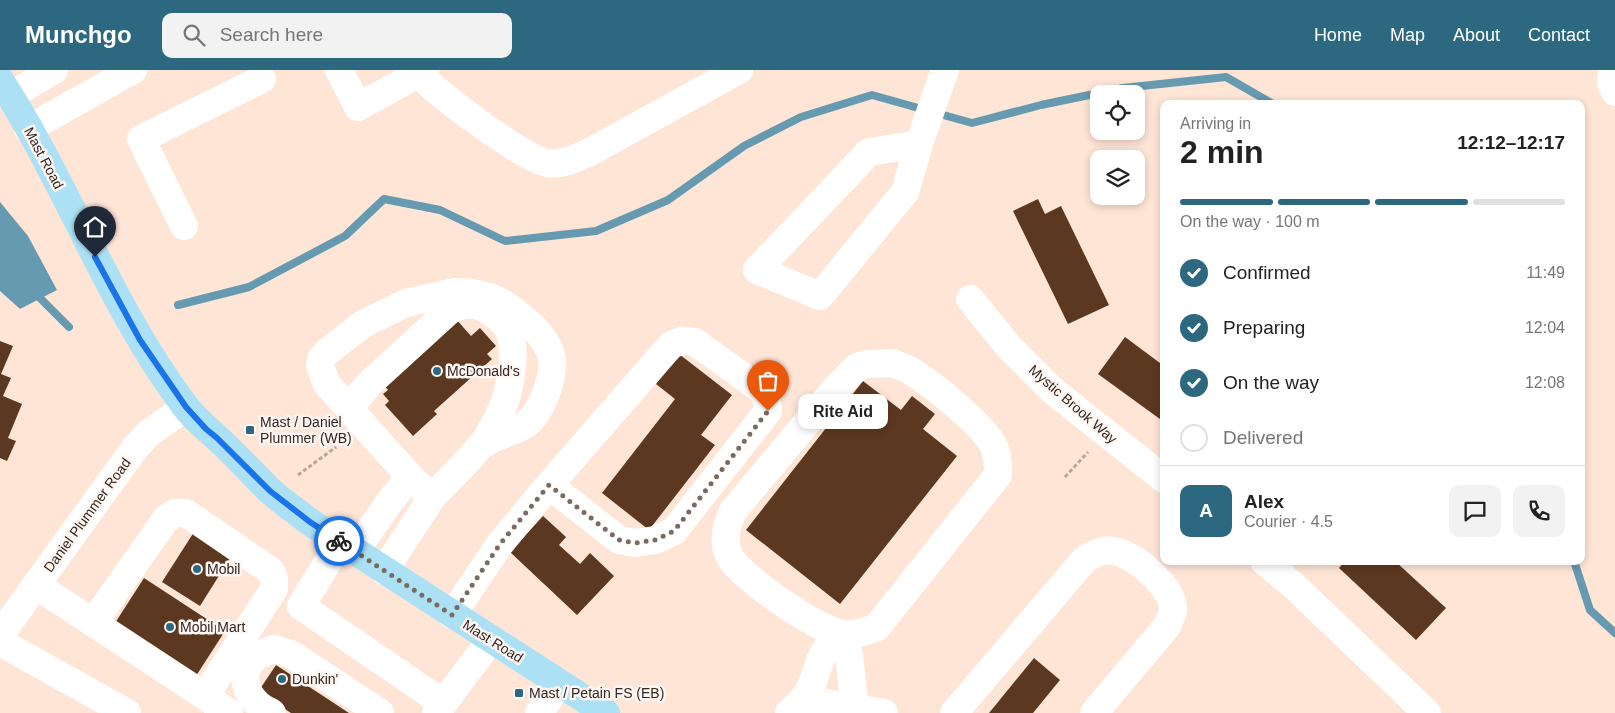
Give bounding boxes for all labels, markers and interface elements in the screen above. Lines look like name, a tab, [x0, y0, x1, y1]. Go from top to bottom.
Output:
search box	[162, 13, 512, 58]
text: Munchgo	[25, 21, 132, 48]
icon: search	[180, 21, 208, 49]
text: Search here	[220, 24, 323, 45]
text: Home	[1314, 25, 1362, 45]
text: Map	[1390, 25, 1425, 45]
text: About	[1453, 25, 1500, 45]
text: Contact	[1528, 25, 1590, 45]
map controls	[1090, 85, 1145, 205]
button: locate	[1090, 85, 1145, 140]
text: Arriving in	[1180, 115, 1251, 132]
street label: Mast Road	[21, 124, 67, 192]
text: 12:12–12:17	[1457, 132, 1565, 153]
text: 2 min	[1180, 134, 1264, 170]
button: layers	[1090, 150, 1145, 205]
pin	[74, 206, 116, 257]
icon: home	[81, 213, 109, 241]
text: On the way · 100 m	[1180, 213, 1320, 230]
icon: check	[1180, 259, 1208, 287]
text: Confirmed	[1223, 262, 1311, 283]
text: 11:49	[1526, 264, 1565, 281]
icon: check	[1180, 314, 1208, 342]
text: Preparing	[1223, 317, 1305, 338]
text: 12:04	[1525, 319, 1565, 336]
pin	[747, 360, 789, 411]
street label: Mystic Brook Way	[1026, 361, 1120, 447]
place label: McDonald's	[447, 363, 520, 379]
marker: McDonald's	[431, 365, 443, 377]
icon: bag	[754, 367, 782, 395]
icon: check	[1180, 369, 1208, 397]
text: On the way	[1223, 372, 1319, 393]
text: 12:08	[1525, 374, 1565, 391]
callout: Rite Aid	[798, 394, 888, 428]
text: Rite Aid	[813, 403, 873, 420]
place label: Mast / Daniel Plummer (WB)	[260, 414, 352, 446]
marker: Mast / Daniel Plummer (WB)	[244, 424, 256, 436]
text: Delivered	[1223, 427, 1303, 448]
street label: Daniel Plummer Road	[40, 455, 134, 575]
button: chat	[1449, 485, 1501, 537]
button: phone	[1513, 485, 1565, 537]
text: Alex	[1244, 491, 1284, 512]
text: A	[1199, 500, 1213, 521]
text: Courier · 4.5	[1244, 513, 1333, 530]
courier	[314, 516, 364, 566]
icon: bike	[325, 527, 353, 555]
place label: Mobil	[207, 561, 240, 577]
marker: Mobil	[191, 563, 203, 575]
street label: Mast Road	[460, 616, 526, 666]
place label: Mobil Mart	[180, 619, 245, 635]
marker: Mobil Mart	[164, 621, 176, 633]
place label: Dunkin'	[292, 671, 338, 687]
marker: Dunkin'	[276, 673, 288, 685]
place label: Mast / Petain FS (EB)	[529, 685, 664, 701]
marker: Mast / Petain FS (EB)	[513, 687, 525, 699]

